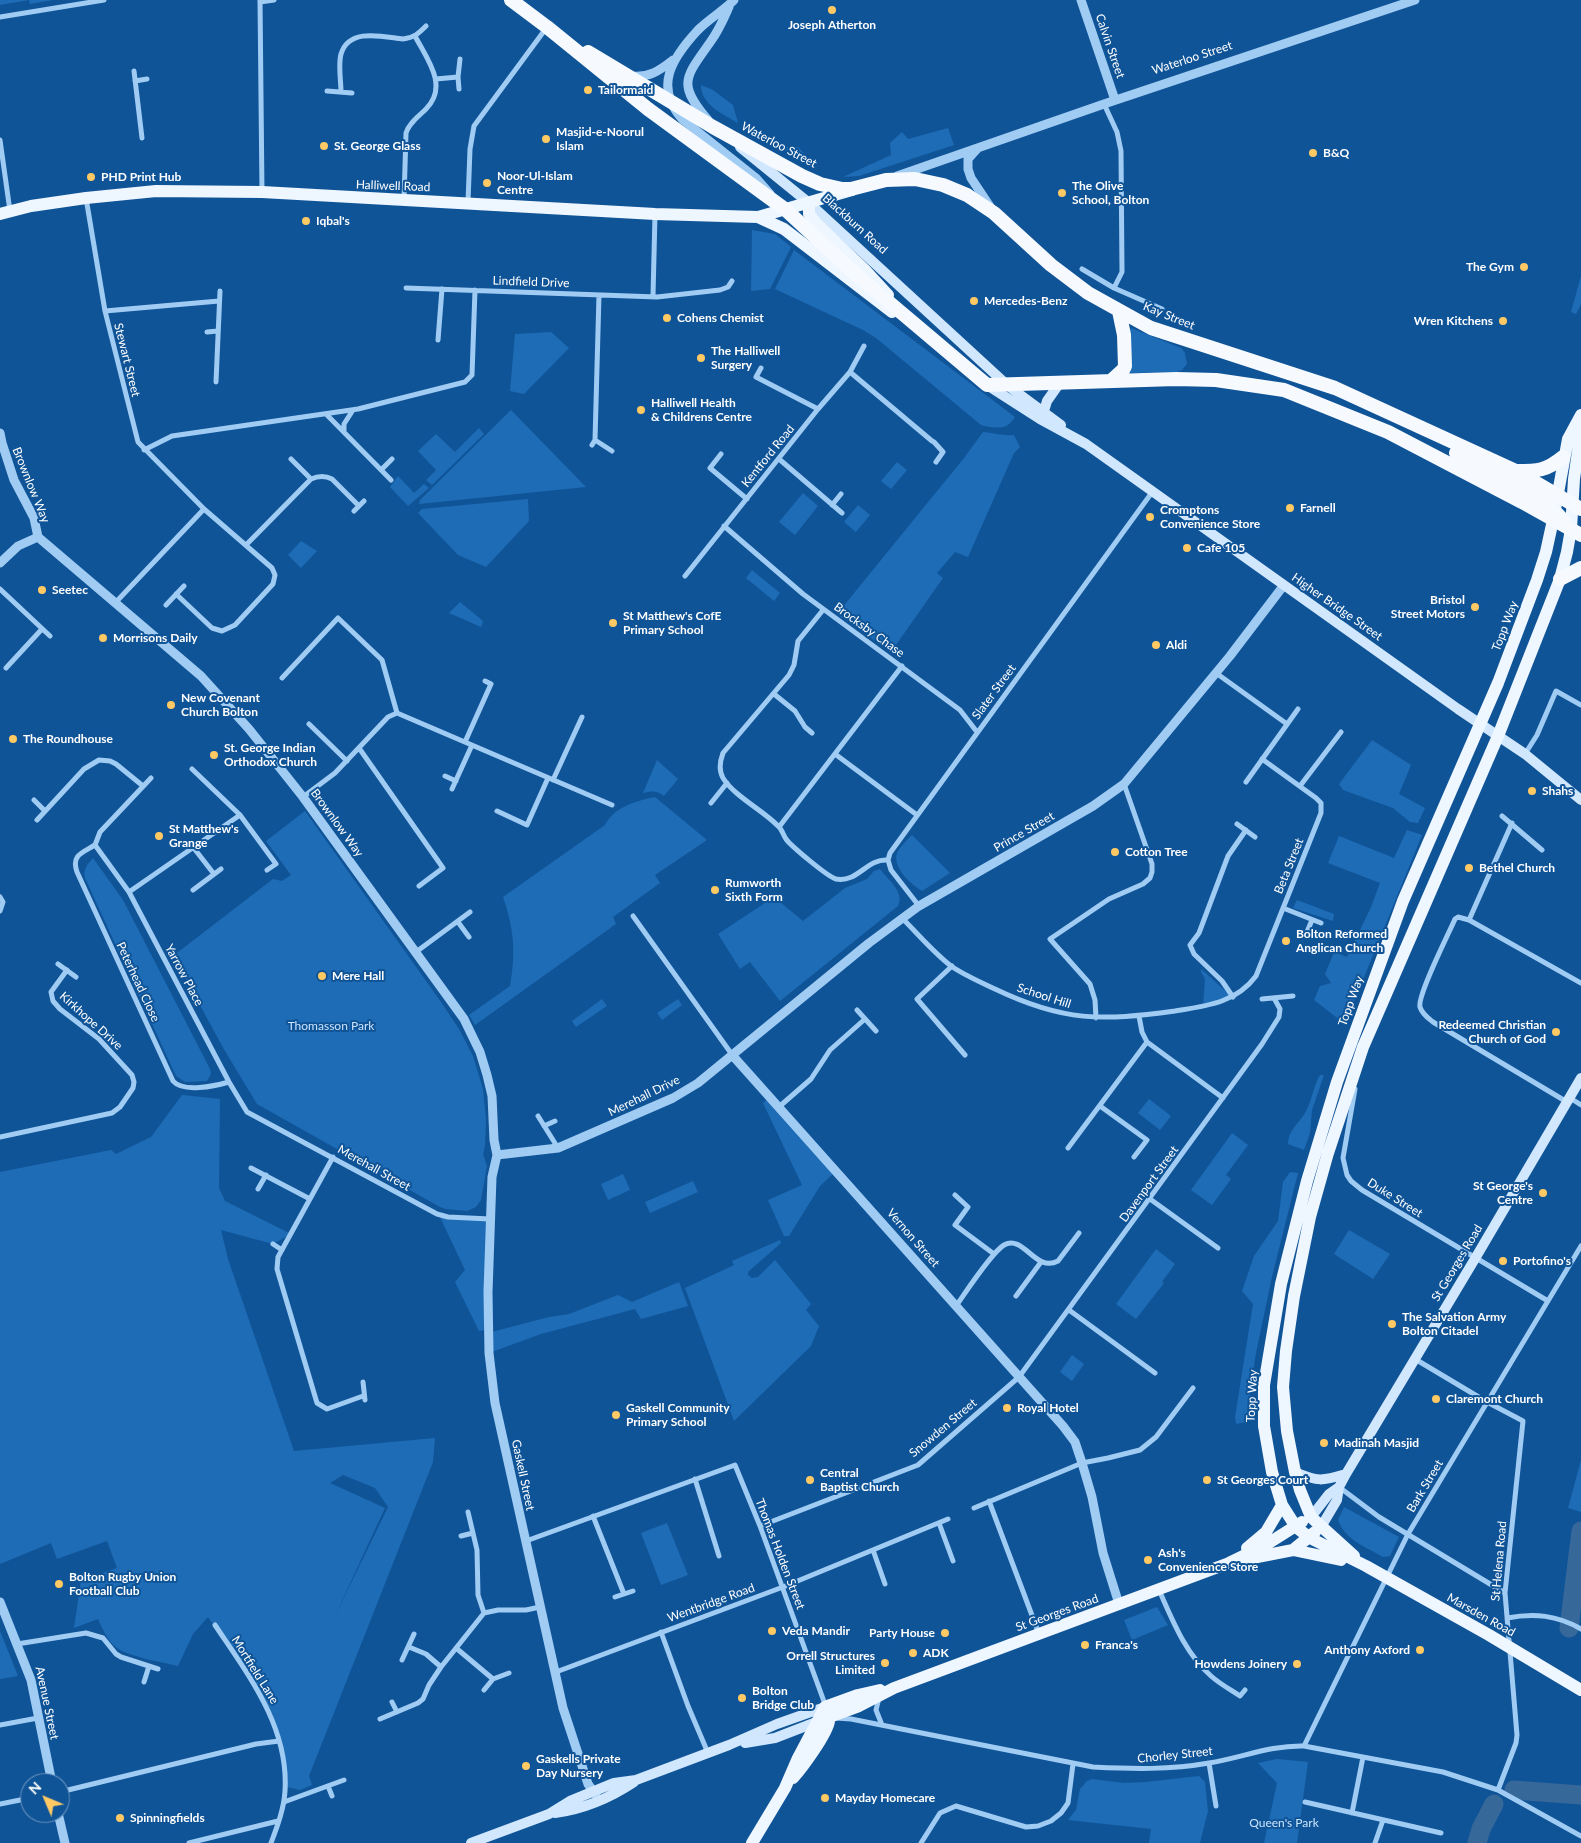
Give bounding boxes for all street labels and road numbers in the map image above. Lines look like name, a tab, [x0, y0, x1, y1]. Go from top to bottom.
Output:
street label: Calvin Street	[1092, 12, 1128, 80]
street label: Waterloo Street	[1150, 38, 1234, 78]
street label: Waterloo Street	[739, 119, 819, 171]
street label: Halliwell Road	[356, 178, 430, 194]
street label: Blackburn Road	[820, 191, 890, 257]
street label: Lindfield Drive	[492, 273, 570, 291]
street label: Kay Street	[1141, 299, 1197, 333]
street label: Stewart Street	[111, 322, 143, 398]
street label: Kentford Road	[739, 422, 797, 490]
street label: Brownlow Way	[9, 445, 53, 525]
street label: Higher Bridge Street	[1289, 570, 1385, 644]
street label: Topp Way	[1489, 599, 1521, 653]
street label: Brocksby Chase	[831, 600, 907, 660]
street label: Slater Street	[969, 662, 1019, 722]
street label: Brownlow Way	[308, 786, 366, 860]
street label: Prince Street	[991, 809, 1057, 855]
street label: Beta Street	[1271, 836, 1307, 896]
street label: Peterhead Close	[113, 940, 163, 1024]
street label: Yarrow Place	[162, 942, 206, 1008]
street label: Topp Way	[1335, 974, 1367, 1028]
street label: School Hill	[1015, 980, 1073, 1012]
street label: Kirkhope Drive	[57, 989, 125, 1053]
street label: Merehall Drive	[606, 1072, 682, 1120]
street label: Merehall Street	[335, 1142, 413, 1194]
street label: Davenport Street	[1117, 1143, 1181, 1225]
street label: Duke Street	[1365, 1175, 1425, 1221]
street label: Vernon Street	[884, 1206, 942, 1270]
street label: St Georges Road	[1428, 1222, 1486, 1304]
street label: Topp Way	[1243, 1369, 1261, 1423]
street label: Snowden Street	[906, 1396, 980, 1460]
street label: Gaskell Street	[508, 1438, 538, 1512]
street label: Bark Street	[1404, 1457, 1446, 1515]
street label: Thomas Holden Street	[752, 1497, 808, 1611]
street label: St Helena Road	[1488, 1520, 1510, 1602]
street label: Wentbridge Road	[665, 1581, 757, 1625]
street label: Marsden Road	[1444, 1590, 1518, 1640]
street label: St Georges Road	[1014, 1591, 1100, 1635]
street label: Mortfield Lane	[228, 1633, 282, 1707]
street label: Avenue Street	[32, 1665, 62, 1741]
street label: Chorley Street	[1137, 1744, 1213, 1766]

